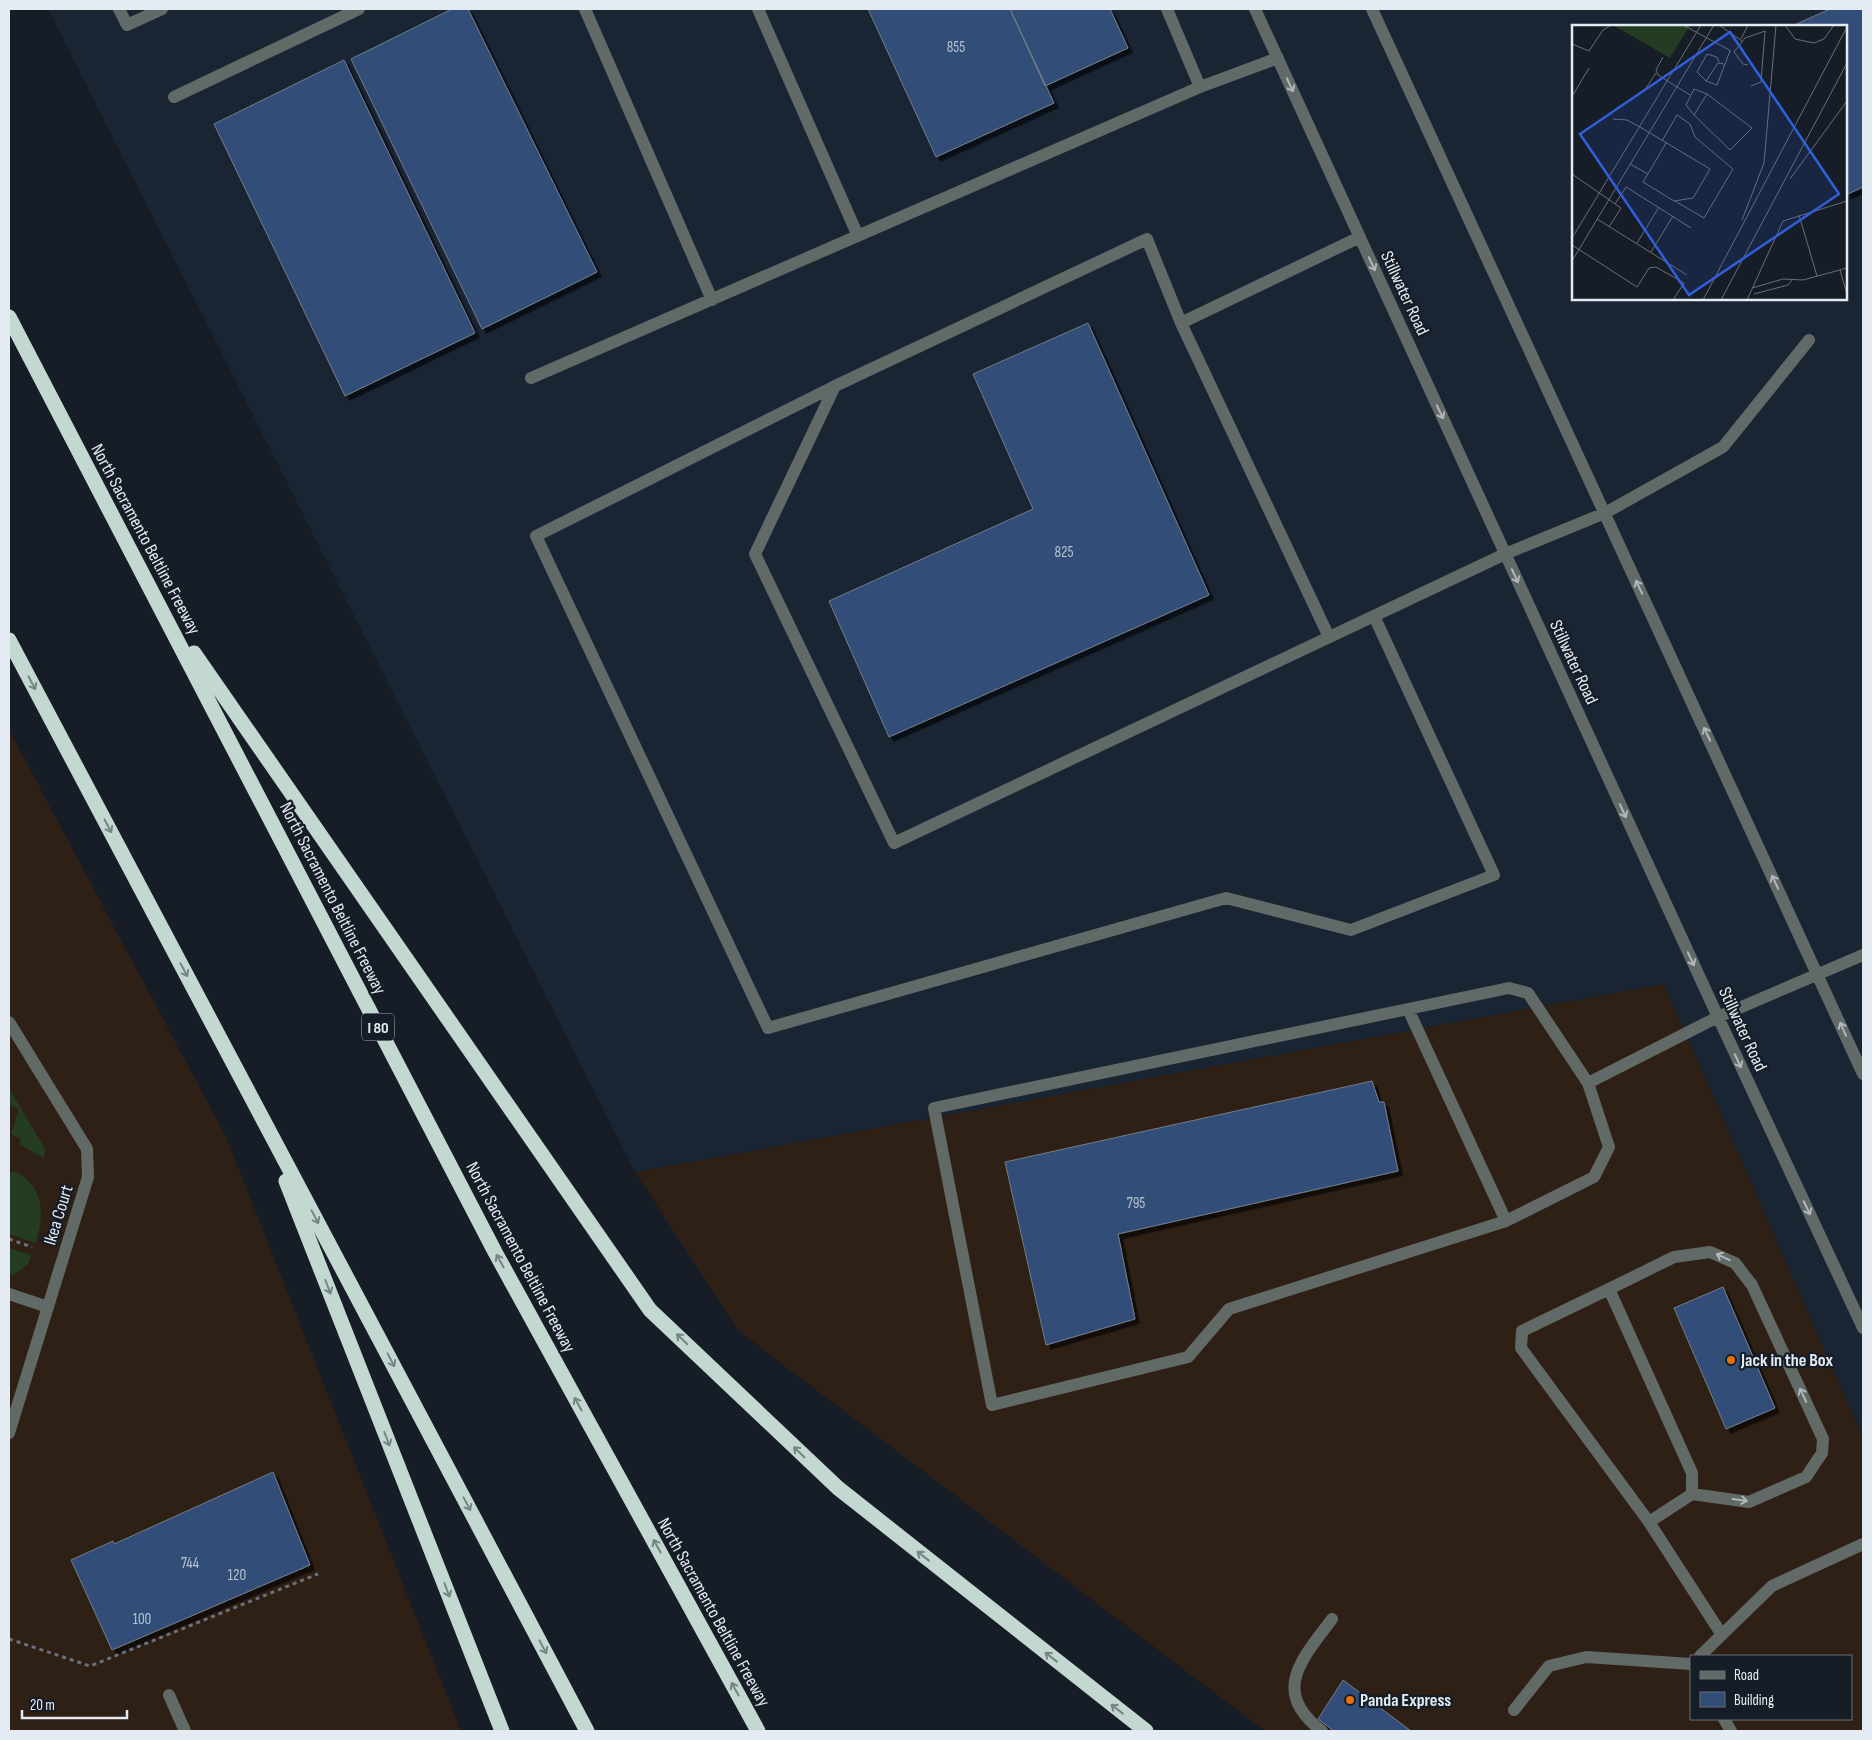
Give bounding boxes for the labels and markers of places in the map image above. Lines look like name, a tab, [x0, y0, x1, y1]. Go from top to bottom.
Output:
place label: Jack in the Box	[1740, 1350, 1833, 1371]
marker: Jack in the Box	[1725, 1354, 1737, 1366]
place label: Panda Express	[1360, 1690, 1451, 1711]
marker: Panda Express	[1344, 1694, 1356, 1706]

